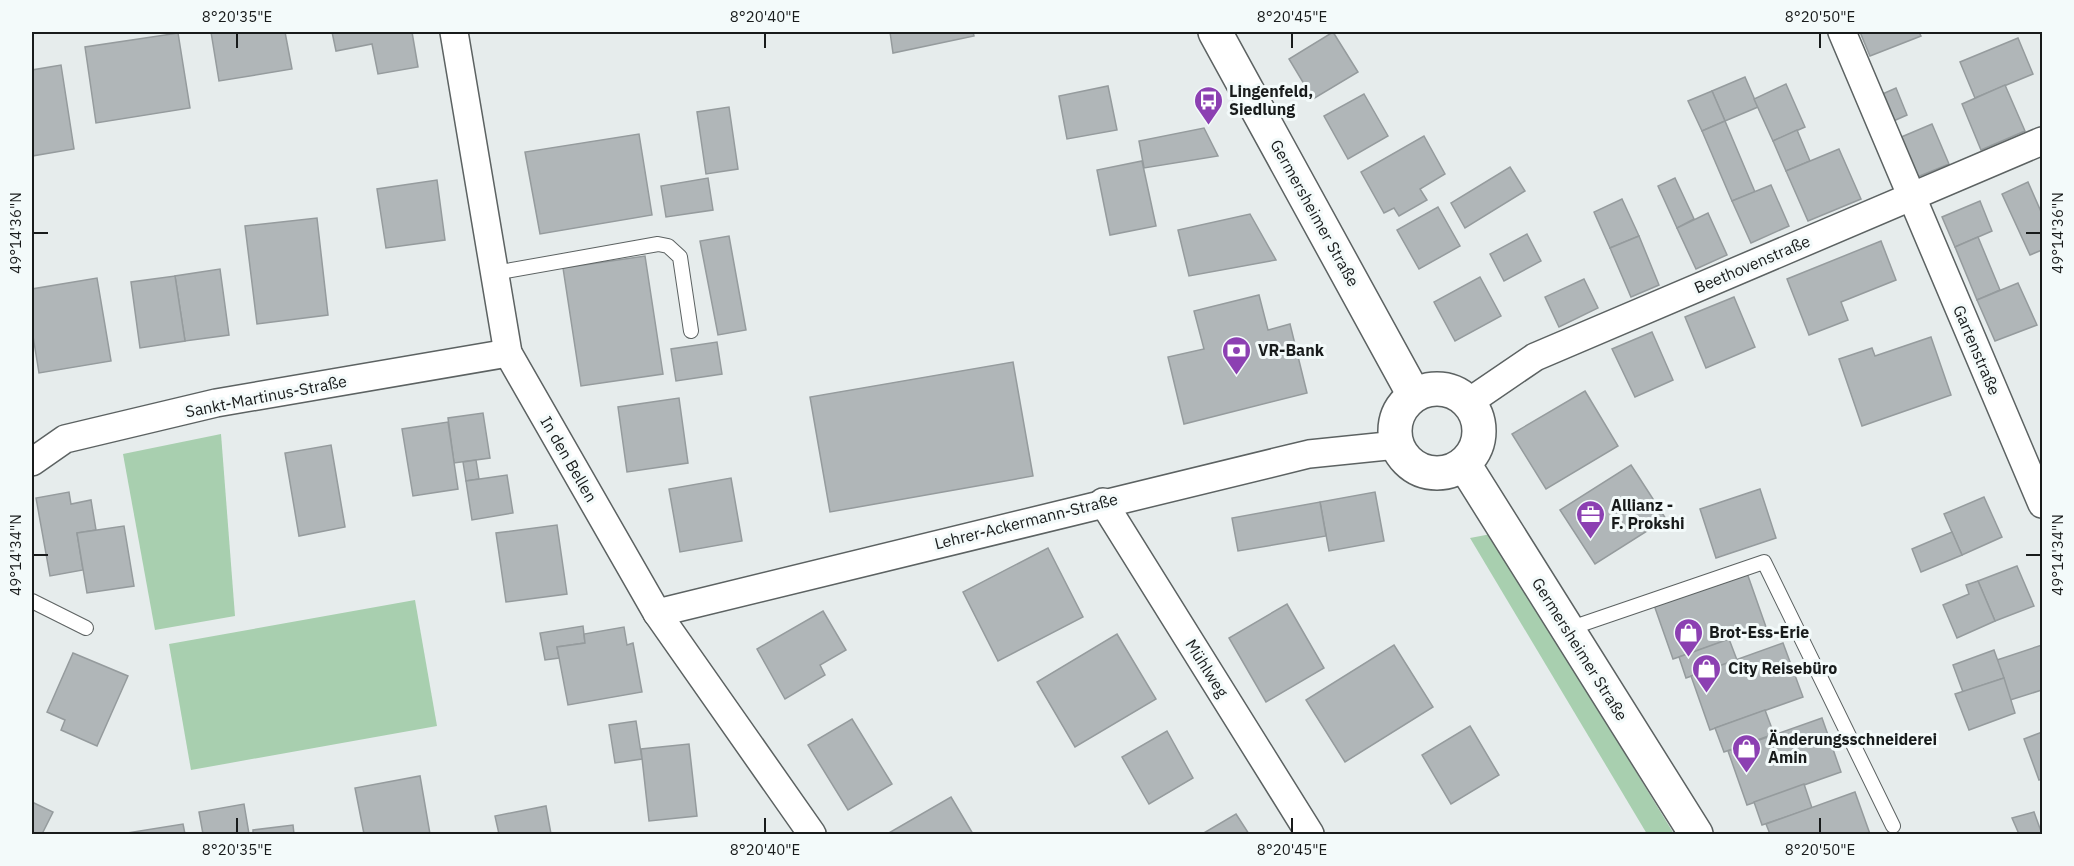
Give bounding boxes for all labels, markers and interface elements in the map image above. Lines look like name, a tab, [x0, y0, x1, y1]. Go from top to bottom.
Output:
text: 8°20'35"E	[202, 7, 272, 26]
text: 8°20'40"E	[730, 7, 800, 26]
text: 8°20'45"E	[1257, 7, 1327, 26]
text: 8°20'50"E	[1785, 7, 1855, 26]
place label: Lingenfeld, Siedlung	[1229, 81, 1313, 119]
bus stop icon: Lingenfeld, Siedlung	[1192, 84, 1224, 126]
street label: Germersheimer Straße	[1266, 136, 1364, 290]
text: 49°14'36"N	[6, 192, 25, 274]
text: 49°14'36"N	[2048, 192, 2067, 274]
street label: Beethovenstraße	[1691, 231, 1813, 297]
street label: Gartenstraße	[1949, 302, 2005, 398]
bank icon: VR-Bank	[1221, 334, 1253, 376]
place label: VR-Bank	[1258, 340, 1325, 360]
street label: Sankt-Martinus-Straße	[184, 370, 349, 421]
street label: In den Bellen	[536, 412, 602, 506]
street label: Lehrer-Ackermann-Straße	[932, 488, 1120, 553]
place label: Allianz - F. Prokshi	[1611, 495, 1685, 533]
office icon: Allianz - F. Prokshi	[1574, 498, 1606, 540]
text: 49°14'34"N	[6, 514, 25, 596]
text: 49°14'34"N	[2048, 514, 2067, 596]
street label: Germersheimer Straße	[1528, 574, 1632, 724]
shop icon: Brot-Ess-Erie	[1672, 616, 1704, 658]
place label: Brot-Ess-Erie	[1709, 622, 1809, 642]
street label: Mühlweg	[1181, 635, 1233, 701]
shop icon: City Reisebüro	[1691, 652, 1723, 694]
place label: City Reisebüro	[1728, 658, 1837, 678]
place label: Änderungsschneiderei Amin	[1768, 729, 1937, 767]
shop icon: Änderungsschneiderei Amin	[1731, 732, 1763, 774]
text: 8°20'35"E	[202, 840, 272, 859]
text: 8°20'40"E	[730, 840, 800, 859]
text: 8°20'45"E	[1257, 840, 1327, 859]
text: 8°20'50"E	[1785, 840, 1855, 859]

